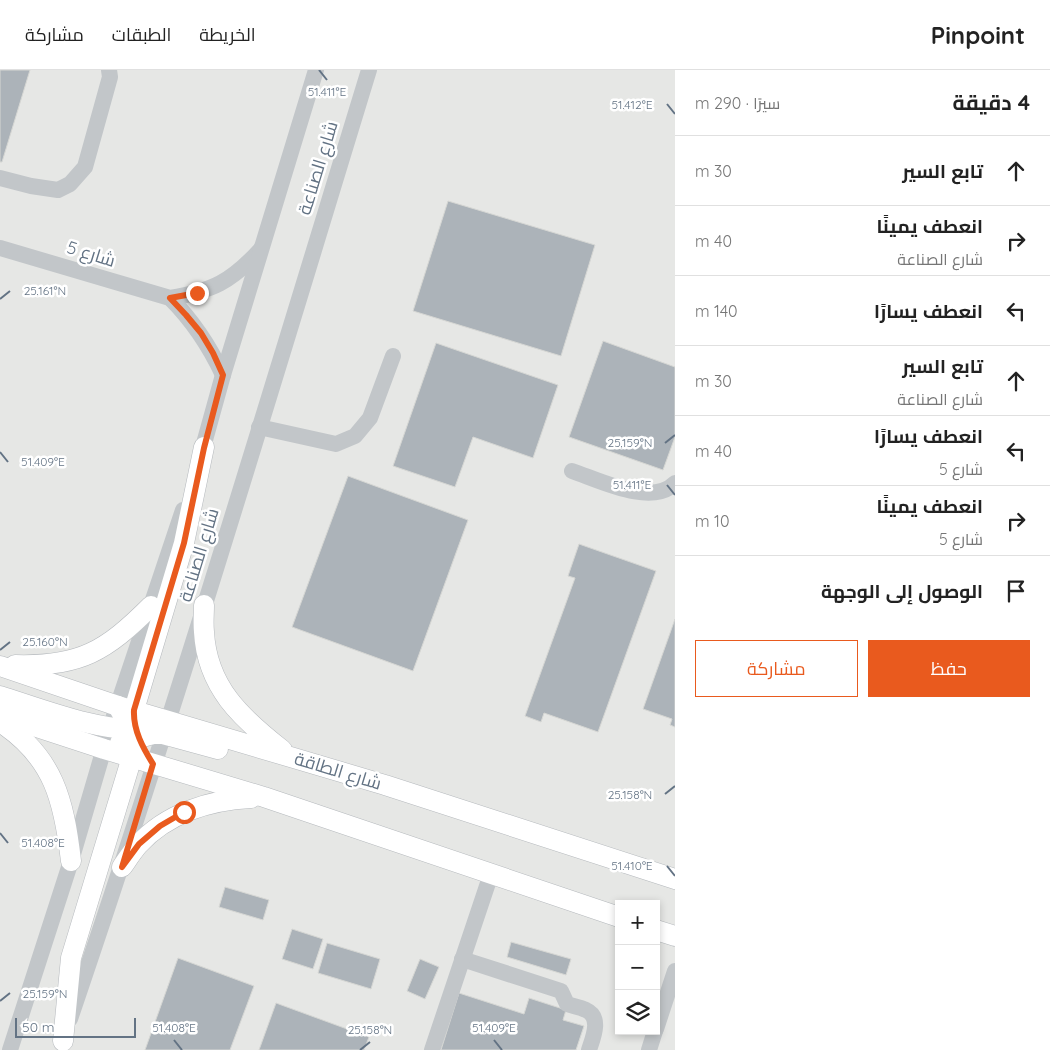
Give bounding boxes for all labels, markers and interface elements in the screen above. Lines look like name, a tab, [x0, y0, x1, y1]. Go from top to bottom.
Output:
text: Pinpoint	[931, 20, 1025, 50]
text: مشاركة	[25, 23, 84, 46]
text: الطبقات	[112, 23, 171, 46]
text: الخريطة	[199, 23, 256, 46]
text: 51.411°E	[308, 84, 347, 99]
text: 4 دقيقة	[952, 89, 1030, 115]
text: سيرًا · 290 m	[695, 93, 780, 113]
text: 51.412°E	[612, 97, 653, 112]
street label: شارع الصناعة	[292, 118, 344, 218]
icon: ahead	[1002, 157, 1030, 185]
text: تابع السير	[902, 159, 983, 183]
text: 30 m	[695, 161, 732, 181]
text: انعطف يمينًا	[876, 214, 983, 238]
icon: right	[1002, 227, 1030, 255]
text: 40 m	[695, 231, 732, 251]
street label: شارع 5	[64, 235, 118, 273]
text: شارع الصناعة	[897, 249, 983, 269]
route end	[186, 282, 209, 305]
text: 25.161°N	[24, 283, 66, 298]
icon: left	[1002, 297, 1030, 325]
text: انعطف يسارًا	[874, 299, 983, 323]
text: 140 m	[695, 301, 738, 321]
text: تابع السير	[902, 354, 983, 378]
icon: ahead	[1002, 367, 1030, 395]
text: 30 m	[695, 371, 732, 391]
text: شارع الصناعة	[897, 389, 983, 409]
text: انعطف يسارًا	[874, 424, 983, 448]
text: 25.159°N	[608, 435, 652, 450]
icon: left	[1002, 437, 1030, 465]
text: 40 m	[695, 441, 732, 461]
text: 51.409°E	[21, 454, 65, 469]
text: شارع 5	[939, 459, 983, 479]
text: 51.411°E	[613, 477, 652, 492]
text: انعطف يمينًا	[876, 494, 983, 518]
street label: شارع الصناعة	[173, 505, 225, 605]
icon: right	[1002, 507, 1030, 535]
text: 10 m	[695, 511, 729, 531]
text: شارع 5	[939, 529, 983, 549]
icon: arrive	[1002, 577, 1030, 605]
text: الوصول إلى الوجهة	[821, 579, 983, 603]
text: 25.160°N	[22, 634, 68, 649]
button: مشاركة	[695, 640, 858, 697]
button: حفظ	[868, 640, 1030, 697]
street label: شارع الطاقة	[292, 746, 384, 796]
text: 25.158°N	[608, 787, 652, 802]
route start	[173, 801, 196, 824]
text: 51.408°E	[21, 835, 65, 850]
text: 51.410°E	[611, 858, 653, 873]
map controls	[615, 900, 660, 1035]
button: +	[615, 900, 660, 945]
button: −	[615, 945, 660, 990]
text: 25.159°N	[23, 986, 67, 1001]
button: layers	[615, 990, 660, 1035]
scale bar	[15, 1015, 136, 1038]
text: 50 m	[22, 1018, 55, 1036]
text: 51.408°E	[152, 1020, 196, 1035]
text: 51.409°E	[472, 1020, 516, 1035]
text: 25.158°N	[348, 1022, 392, 1037]

